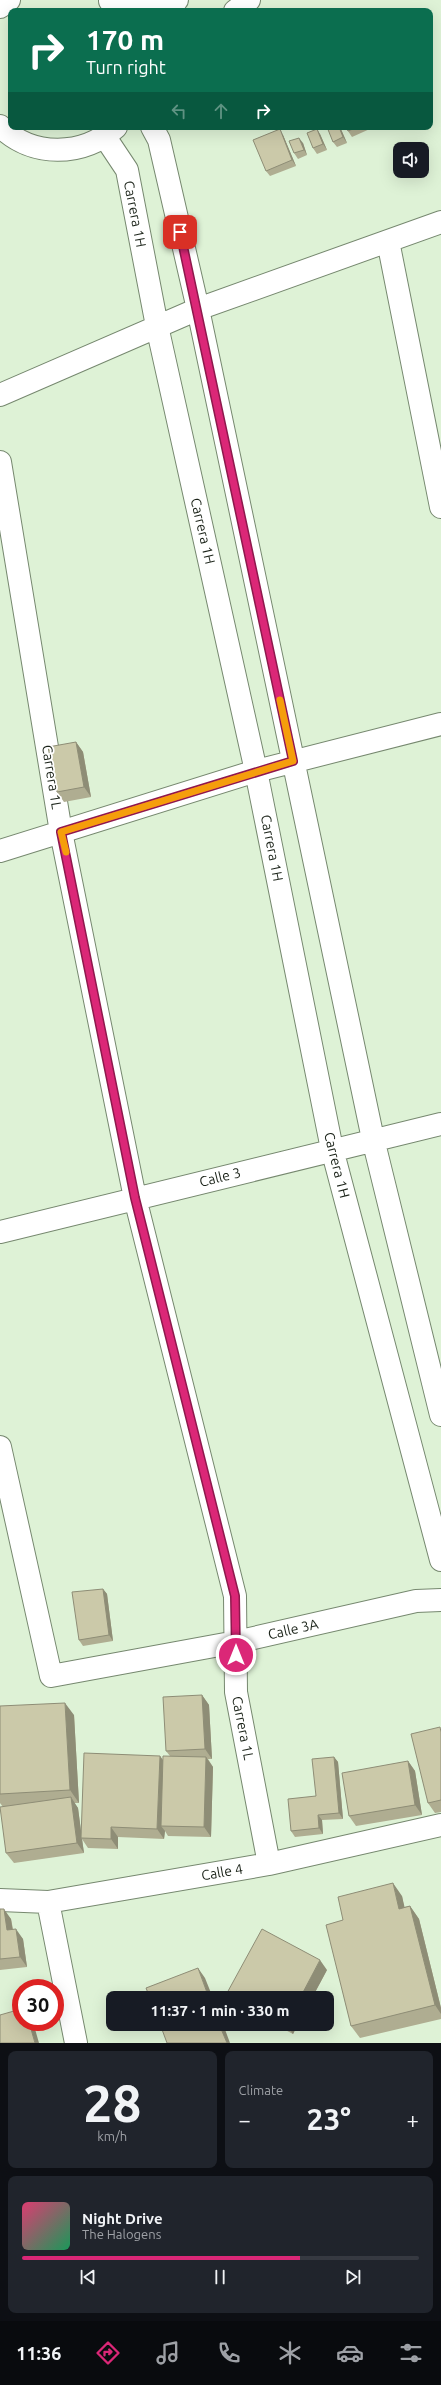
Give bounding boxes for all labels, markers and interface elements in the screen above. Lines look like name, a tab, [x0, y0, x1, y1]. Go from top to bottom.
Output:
icon: right	[20, 24, 72, 76]
text: 170 m	[86, 24, 164, 55]
text: Turn right	[86, 57, 166, 77]
icon: left	[168, 100, 190, 122]
icon: ahead	[210, 100, 232, 122]
icon: right	[252, 100, 274, 122]
map controls	[393, 142, 429, 178]
button: sound	[393, 142, 429, 178]
street label: Carrera 1H	[121, 179, 149, 249]
pin	[163, 215, 197, 249]
icon: arrive	[169, 221, 191, 243]
street label: Carrera 1H	[188, 496, 218, 566]
street label: Carrera 1L	[39, 744, 65, 810]
street label: Carrera 1H	[258, 813, 286, 883]
street label: Carrera 1H	[321, 1130, 353, 1200]
street label: Calle 3	[198, 1164, 242, 1190]
street label: Calle 3A	[266, 1615, 320, 1643]
position arrow	[215, 1634, 257, 1676]
street label: Carrera 1L	[229, 1695, 257, 1761]
street label: Calle 4	[200, 1860, 244, 1884]
speed limit sign: 30	[12, 1979, 64, 2031]
text: 11:37 · 1 min · 330 m	[151, 2002, 289, 2019]
text: 28	[83, 2074, 142, 2132]
text: Climate	[239, 2083, 283, 2097]
text: 23°	[307, 2102, 351, 2136]
text: −	[239, 2107, 251, 2132]
text: +	[407, 2107, 419, 2132]
text: km/h	[97, 2129, 127, 2143]
text: Night Drive	[82, 2210, 163, 2227]
text: The Halogens	[82, 2227, 161, 2241]
icon: previous	[77, 2266, 99, 2288]
icon: pause	[209, 2266, 231, 2288]
icon: next	[342, 2266, 364, 2288]
icon: directions	[94, 2339, 122, 2367]
icon: music	[154, 2339, 182, 2367]
icon: phone	[215, 2339, 243, 2367]
icon: climate	[276, 2339, 304, 2367]
icon: car	[336, 2339, 364, 2367]
icon: filters	[397, 2339, 425, 2367]
text: 11:36	[16, 2343, 61, 2363]

